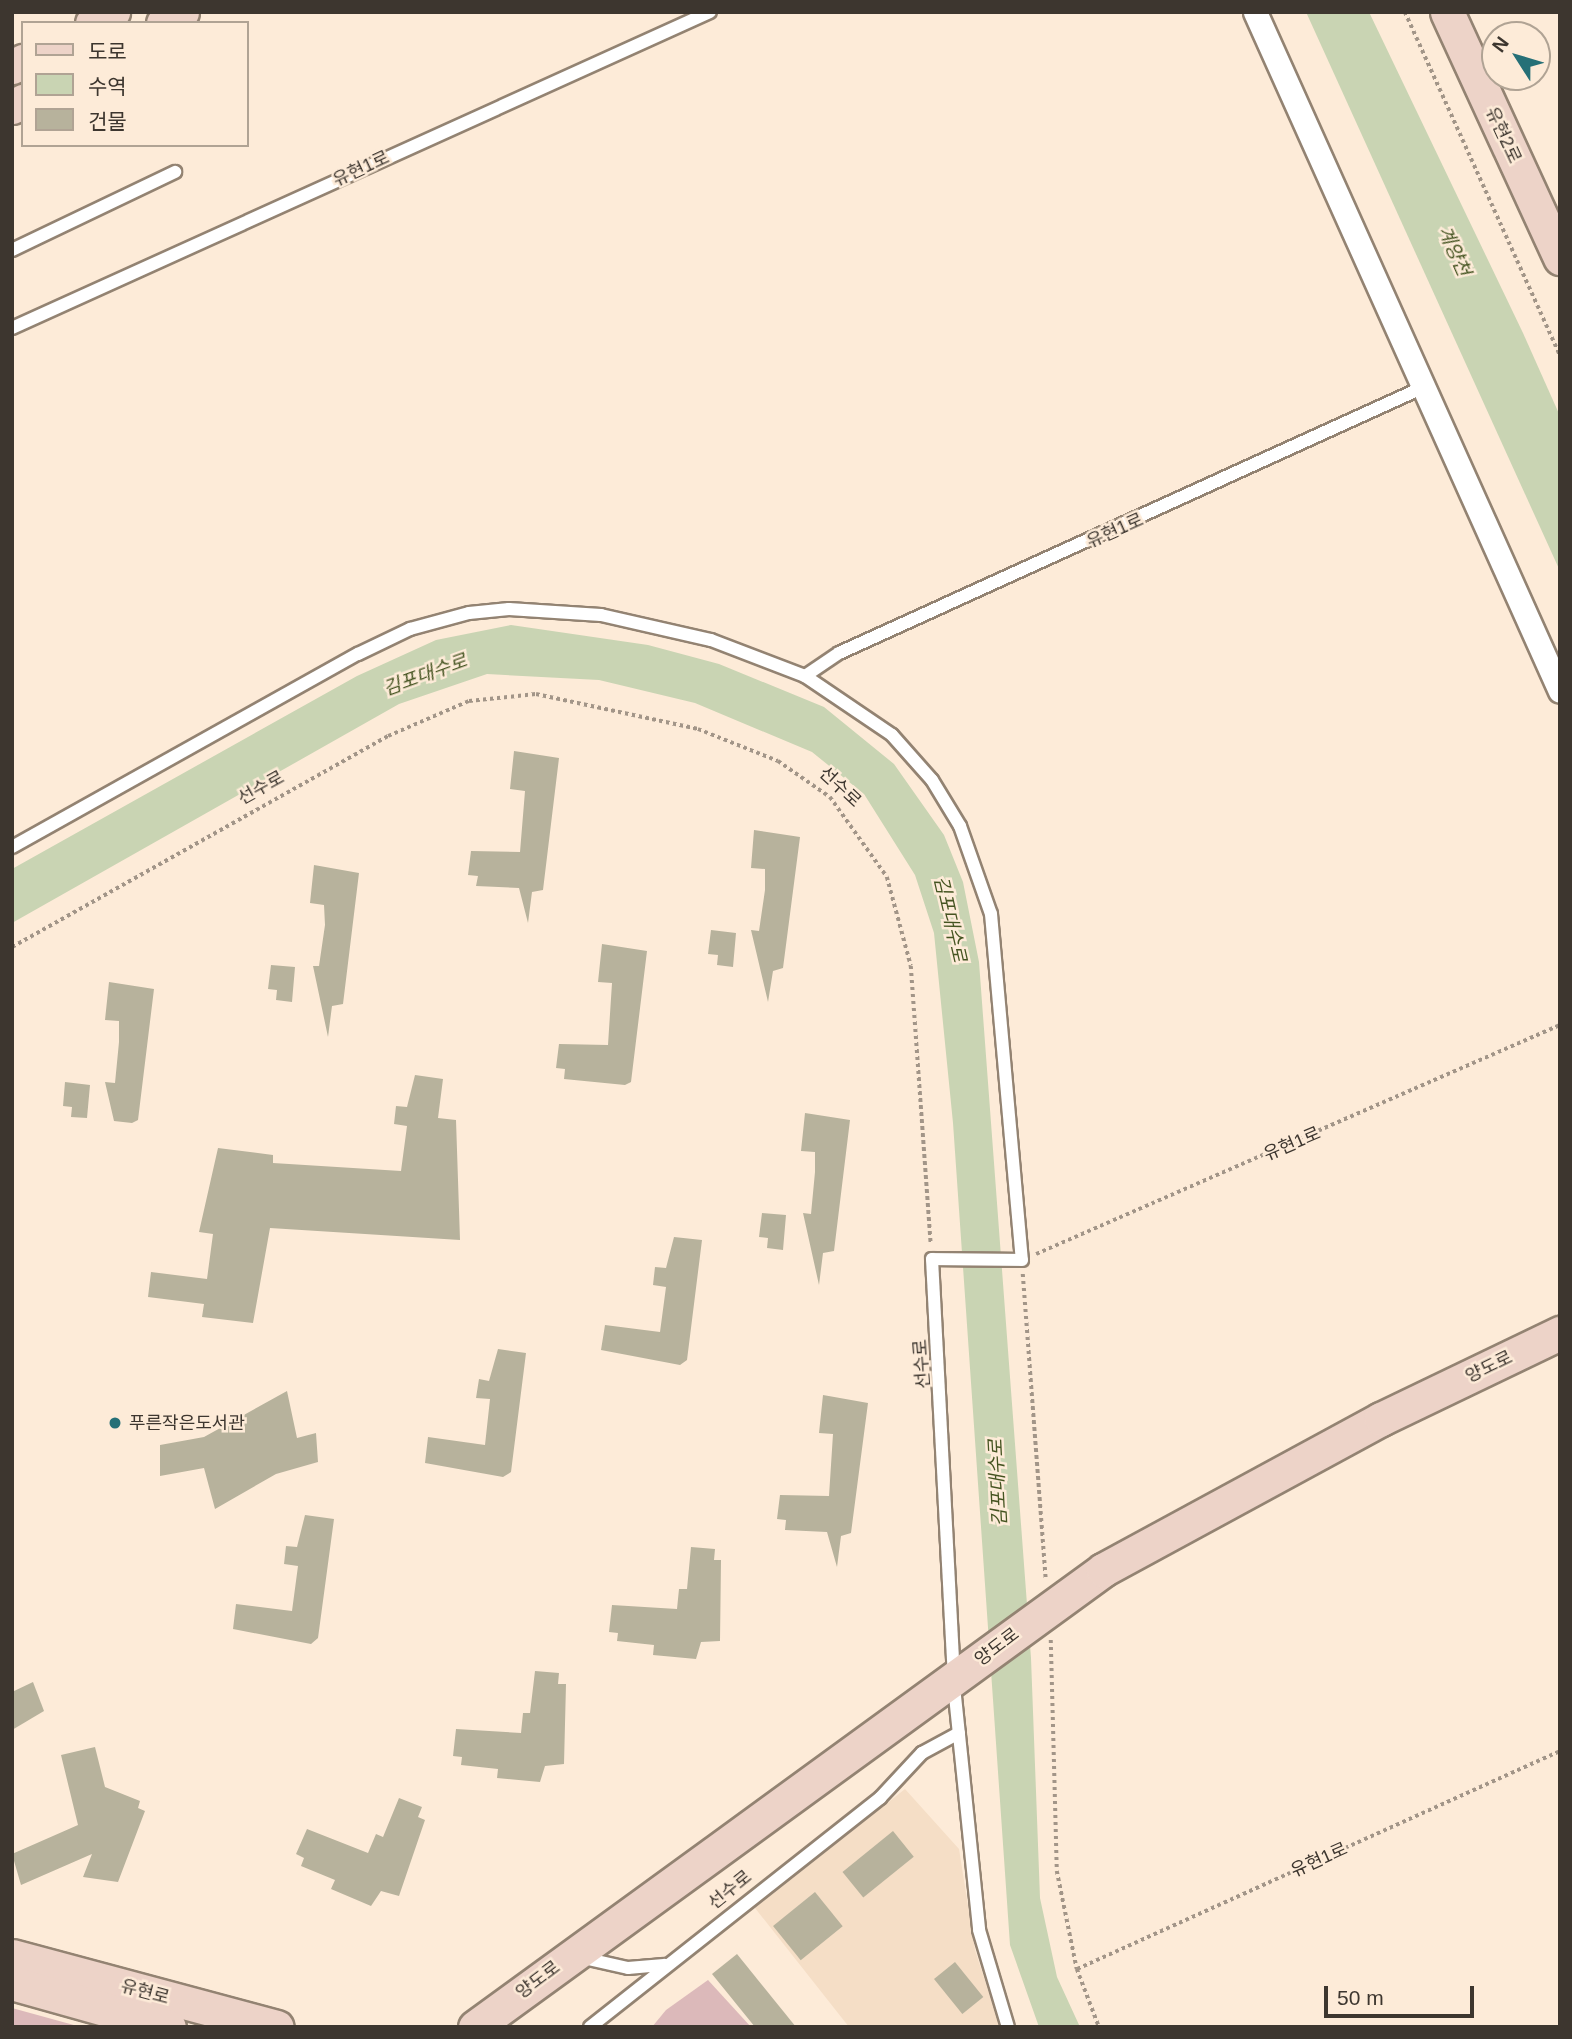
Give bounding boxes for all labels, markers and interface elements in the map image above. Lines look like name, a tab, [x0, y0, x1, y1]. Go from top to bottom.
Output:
legend	[21, 21, 248, 147]
north arrow	[1481, 21, 1551, 91]
text: N	[1488, 32, 1513, 56]
text: 도로	[88, 40, 127, 63]
text: 수역	[88, 75, 127, 98]
street label: 유현2로	[1481, 103, 1525, 167]
text: 건물	[88, 110, 127, 133]
street label: 유현1로	[329, 147, 393, 191]
water label: 계양천	[1433, 222, 1475, 280]
street label: 유현1로	[1083, 509, 1147, 553]
water label: 김포대수로	[380, 649, 470, 701]
street label: 선수로	[814, 762, 866, 812]
street label: 선수로	[234, 767, 288, 809]
water label: 김포대수로	[929, 874, 971, 964]
street label: 유현1로	[1260, 1122, 1324, 1166]
street label: 선수로	[909, 1338, 935, 1390]
street label: 양도로	[1462, 1346, 1516, 1388]
place label: 푸른작은도서관	[129, 1412, 245, 1434]
marker: 푸른작은도서관	[107, 1415, 123, 1431]
water label: 김포대수로	[984, 1439, 1012, 1527]
street label: 양도로	[971, 1623, 1023, 1671]
street label: 유현1로	[1287, 1838, 1351, 1882]
street label: 선수로	[704, 1866, 756, 1914]
street label: 양도로	[512, 1956, 564, 2004]
scale bar	[1327, 1972, 1478, 2016]
street label: 유현로	[118, 1975, 172, 2009]
text: 50 m	[1337, 1986, 1384, 2009]

